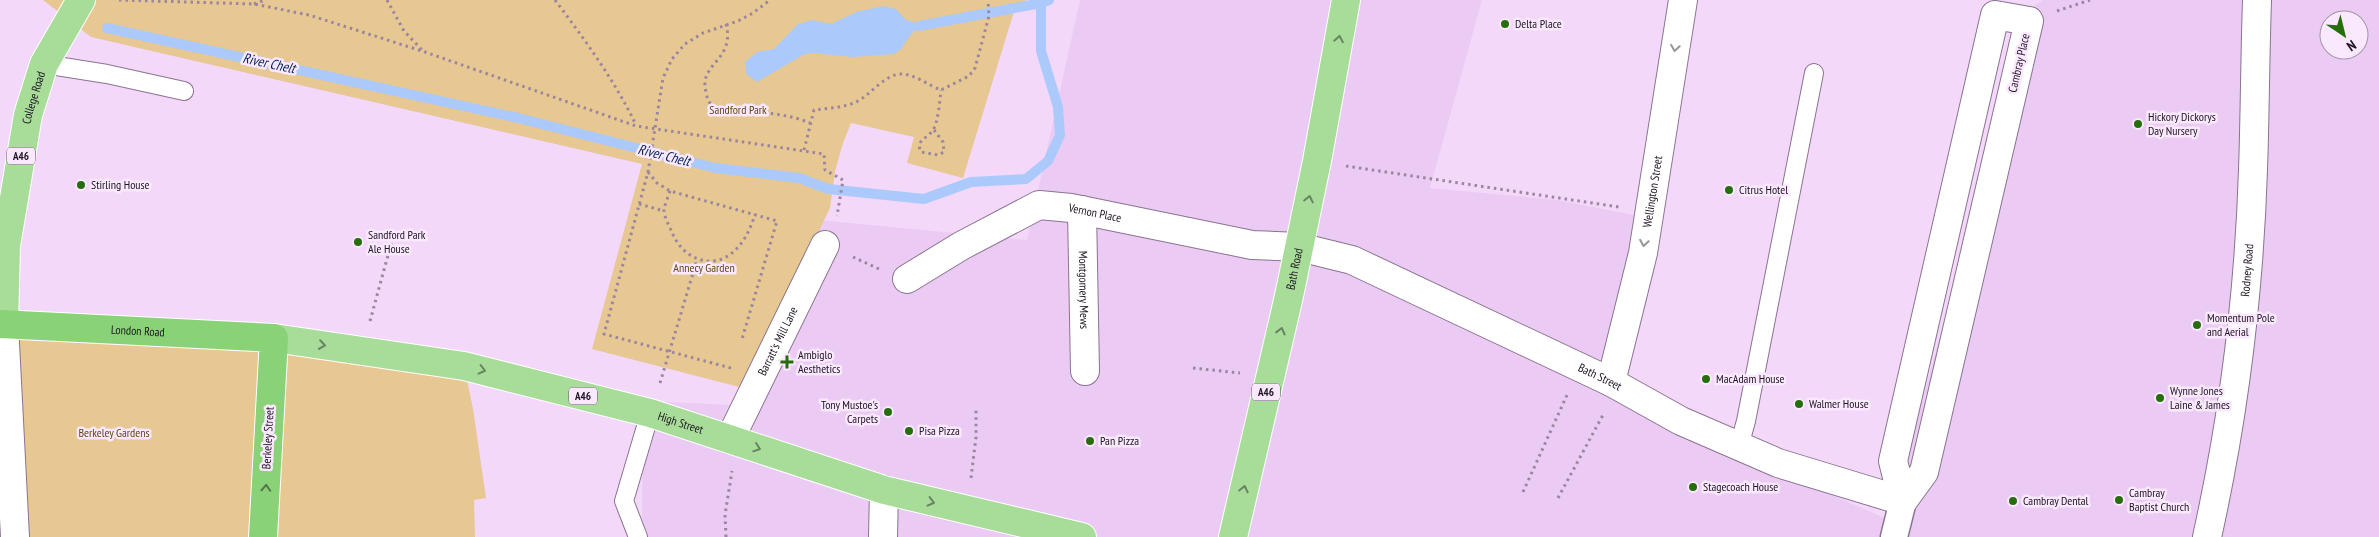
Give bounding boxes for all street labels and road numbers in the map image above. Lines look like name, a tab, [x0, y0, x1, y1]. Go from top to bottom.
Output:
street label: Cambray Place	[2004, 32, 2033, 94]
street label: College Road	[19, 70, 48, 125]
road number: A46	[7, 148, 35, 164]
street label: Wellington Street	[1639, 154, 1665, 229]
street label: Vernon Place	[1066, 199, 1123, 225]
street label: Rodney Road	[2237, 243, 2256, 297]
street label: Bath Road	[1282, 247, 1306, 291]
street label: Montgomery Mews	[1076, 251, 1092, 329]
street label: Barratt's Mill Lane	[754, 304, 801, 378]
street label: London Road	[111, 322, 165, 339]
street label: Bath Street	[1576, 360, 1625, 394]
road number: A46	[1252, 384, 1280, 401]
road number: A46	[569, 388, 597, 404]
street label: Berkeley Street	[258, 406, 277, 470]
street label: High Street	[656, 408, 706, 437]

